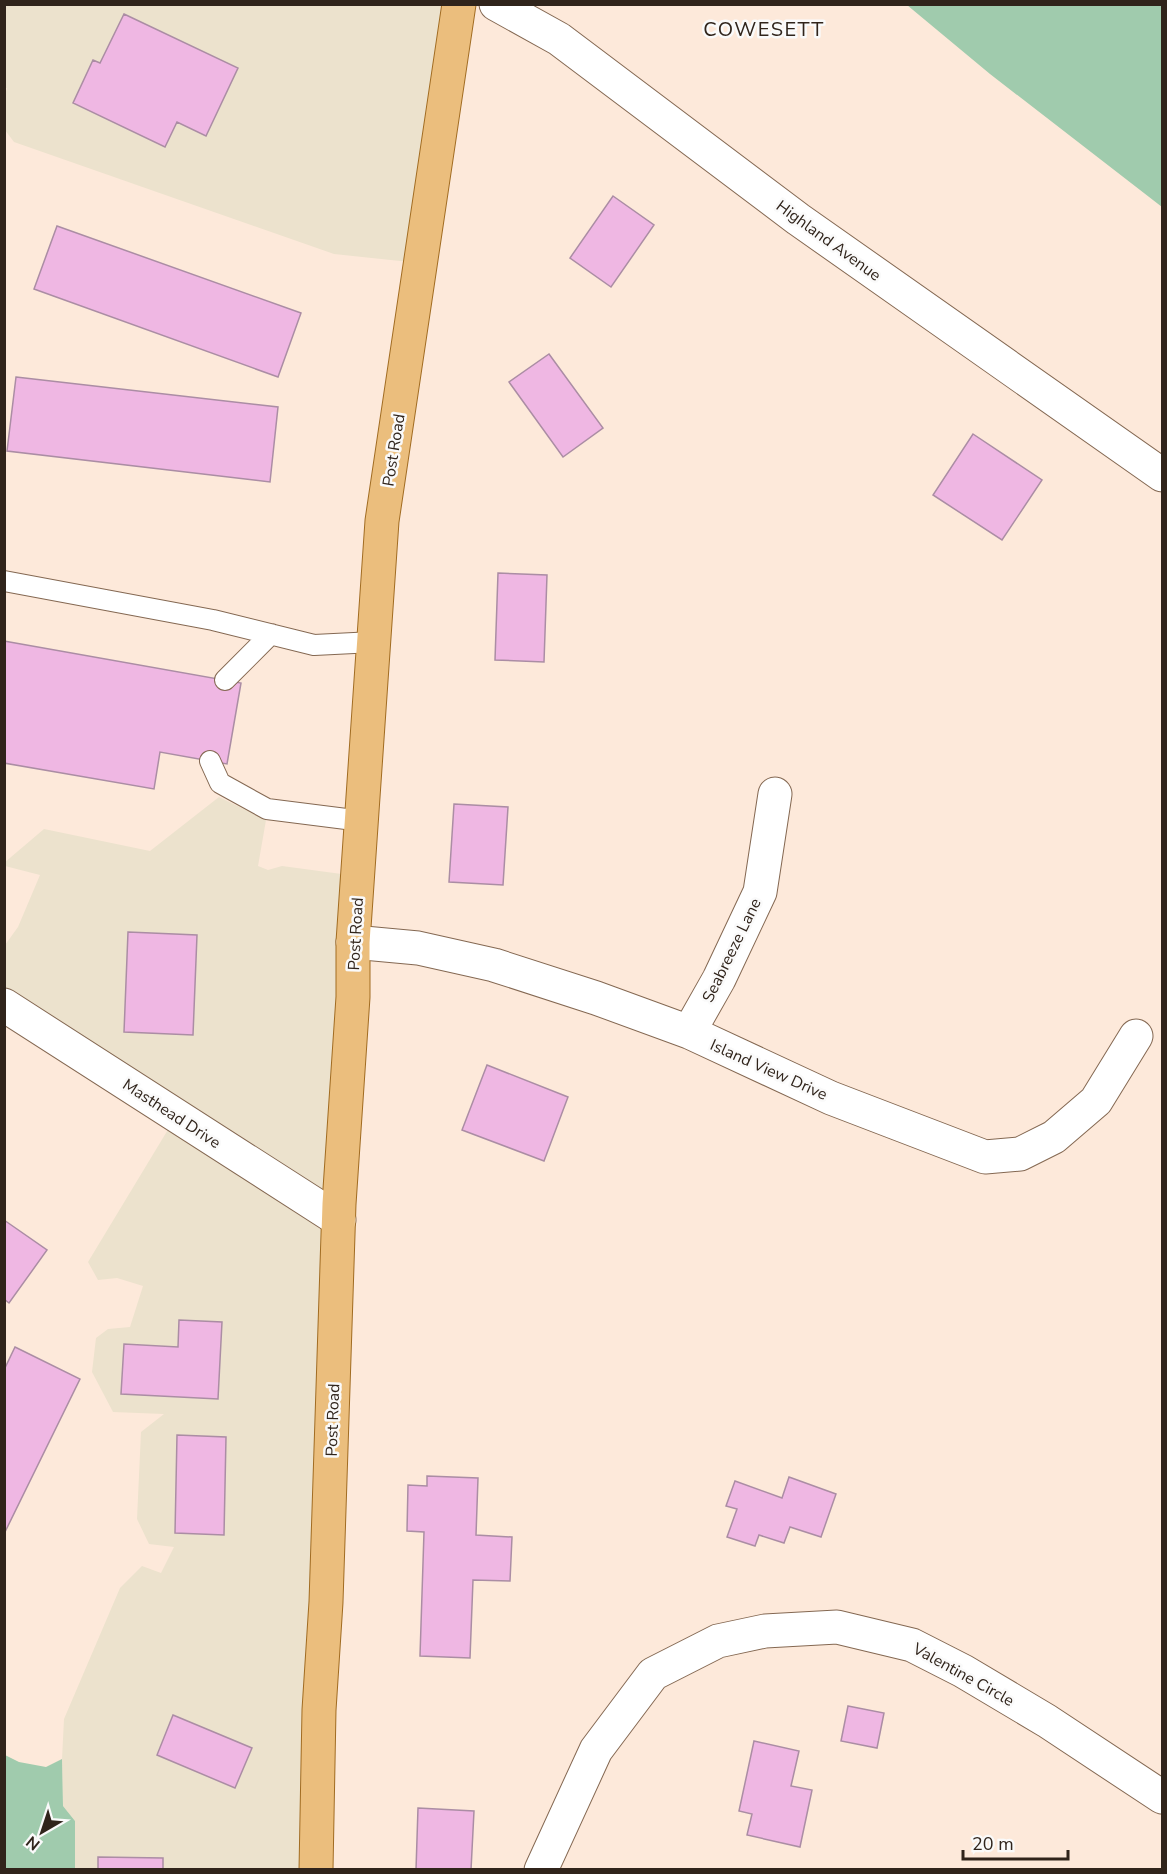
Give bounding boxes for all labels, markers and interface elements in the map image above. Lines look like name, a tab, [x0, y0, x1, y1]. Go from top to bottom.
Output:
district label: COWESETT	[703, 16, 825, 43]
street label: Highland Avenue	[772, 195, 885, 286]
street label: Post Road	[377, 412, 411, 488]
street label: Seabreeze Lane	[697, 895, 767, 1006]
street label: Post Road	[343, 897, 369, 971]
street label: Island View Drive	[706, 1034, 831, 1106]
street label: Masthead Drive	[118, 1074, 225, 1154]
street label: Post Road	[321, 1383, 345, 1457]
street label: Valentine Circle	[908, 1637, 1018, 1712]
north arrow	[12, 1802, 72, 1862]
scale bar	[963, 1823, 1068, 1861]
text: N	[22, 1831, 45, 1855]
text: 20 m	[972, 1832, 1014, 1856]

